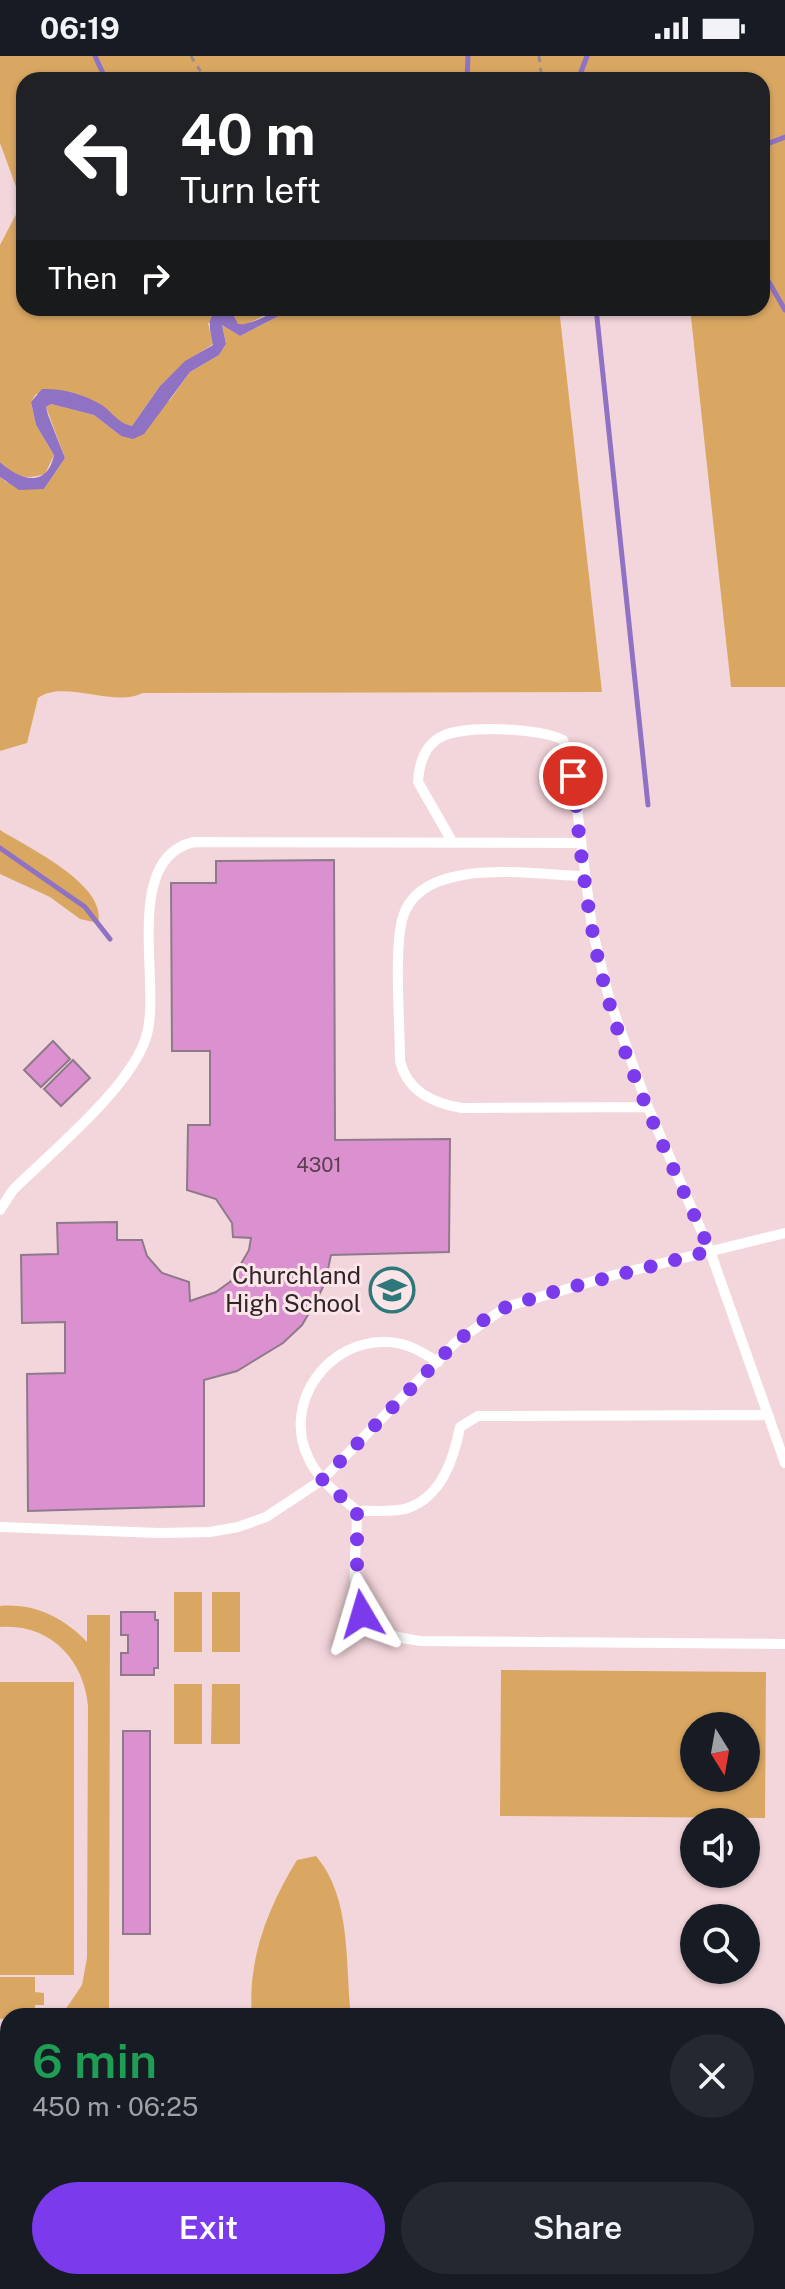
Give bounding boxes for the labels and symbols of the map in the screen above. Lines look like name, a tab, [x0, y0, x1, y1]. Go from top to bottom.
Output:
pin	[539, 742, 607, 810]
house number: 4301	[296, 1153, 342, 1177]
place label: Churchland High School	[225, 1261, 361, 1317]
school or university icon: Churchland High School	[368, 1266, 416, 1314]
position arrow	[320, 1572, 404, 1656]
north arrow	[680, 1712, 760, 1792]

